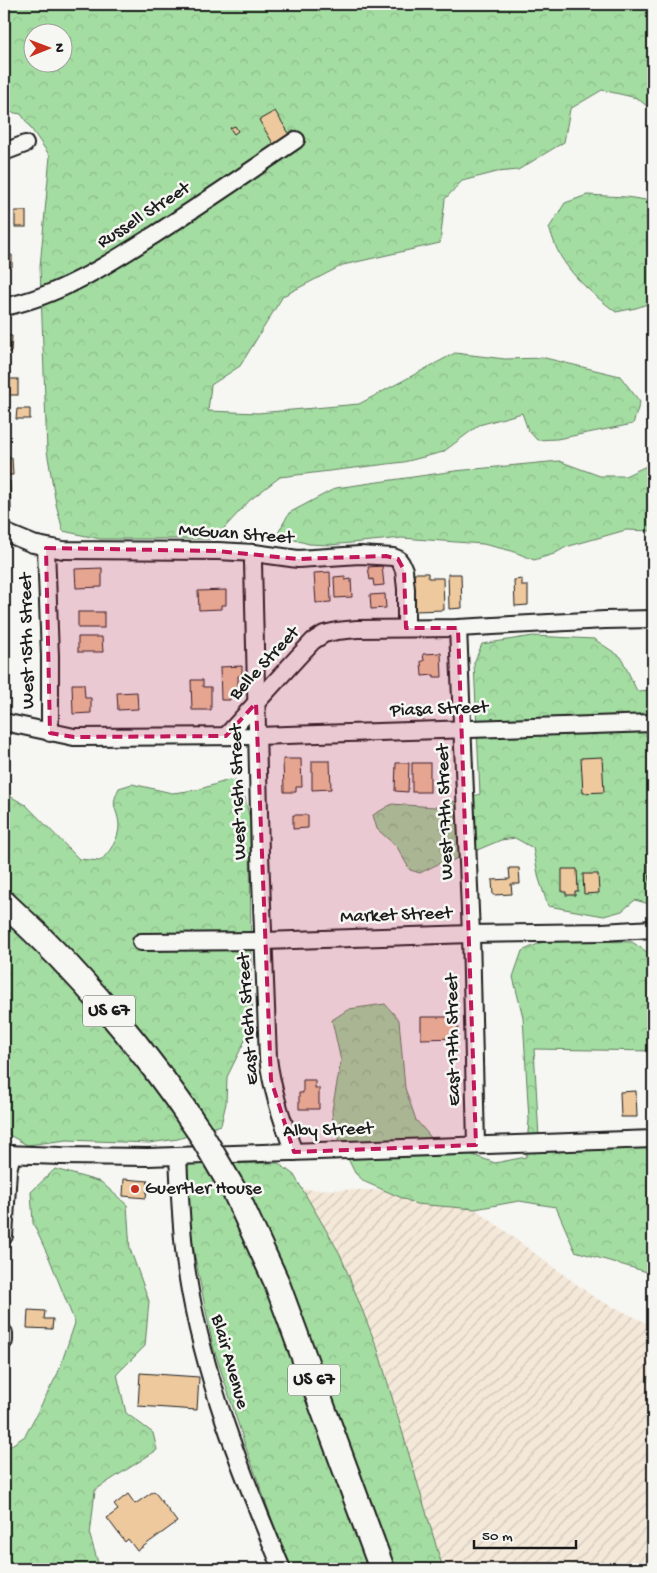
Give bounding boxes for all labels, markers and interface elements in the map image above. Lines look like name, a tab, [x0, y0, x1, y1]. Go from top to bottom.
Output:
north arrow	[22, 22, 72, 72]
text: N	[50, 43, 67, 53]
street label: Russell Street	[93, 176, 197, 255]
street label: McGuan Street	[178, 520, 297, 551]
street label: West 15th Street	[15, 571, 41, 709]
street label: Belle Street	[224, 621, 307, 707]
street label: Piasa Street	[389, 697, 491, 723]
street label: West 16th Street	[225, 722, 253, 860]
street label: West 17th Street	[432, 741, 460, 880]
street label: Market Street	[340, 902, 454, 929]
street label: East 16th Street	[233, 950, 265, 1086]
street label: East 17th Street	[441, 971, 467, 1106]
road number: US 67	[83, 996, 135, 1026]
street label: Alby Street	[283, 1118, 376, 1144]
place label: Guertler House	[145, 1178, 262, 1201]
marker: Guertler House	[129, 1183, 141, 1195]
street label: Blair Avenue	[204, 1311, 253, 1412]
road number: US 67	[288, 1364, 340, 1396]
scale bar	[474, 1518, 577, 1550]
text: 50 m	[482, 1528, 513, 1546]

